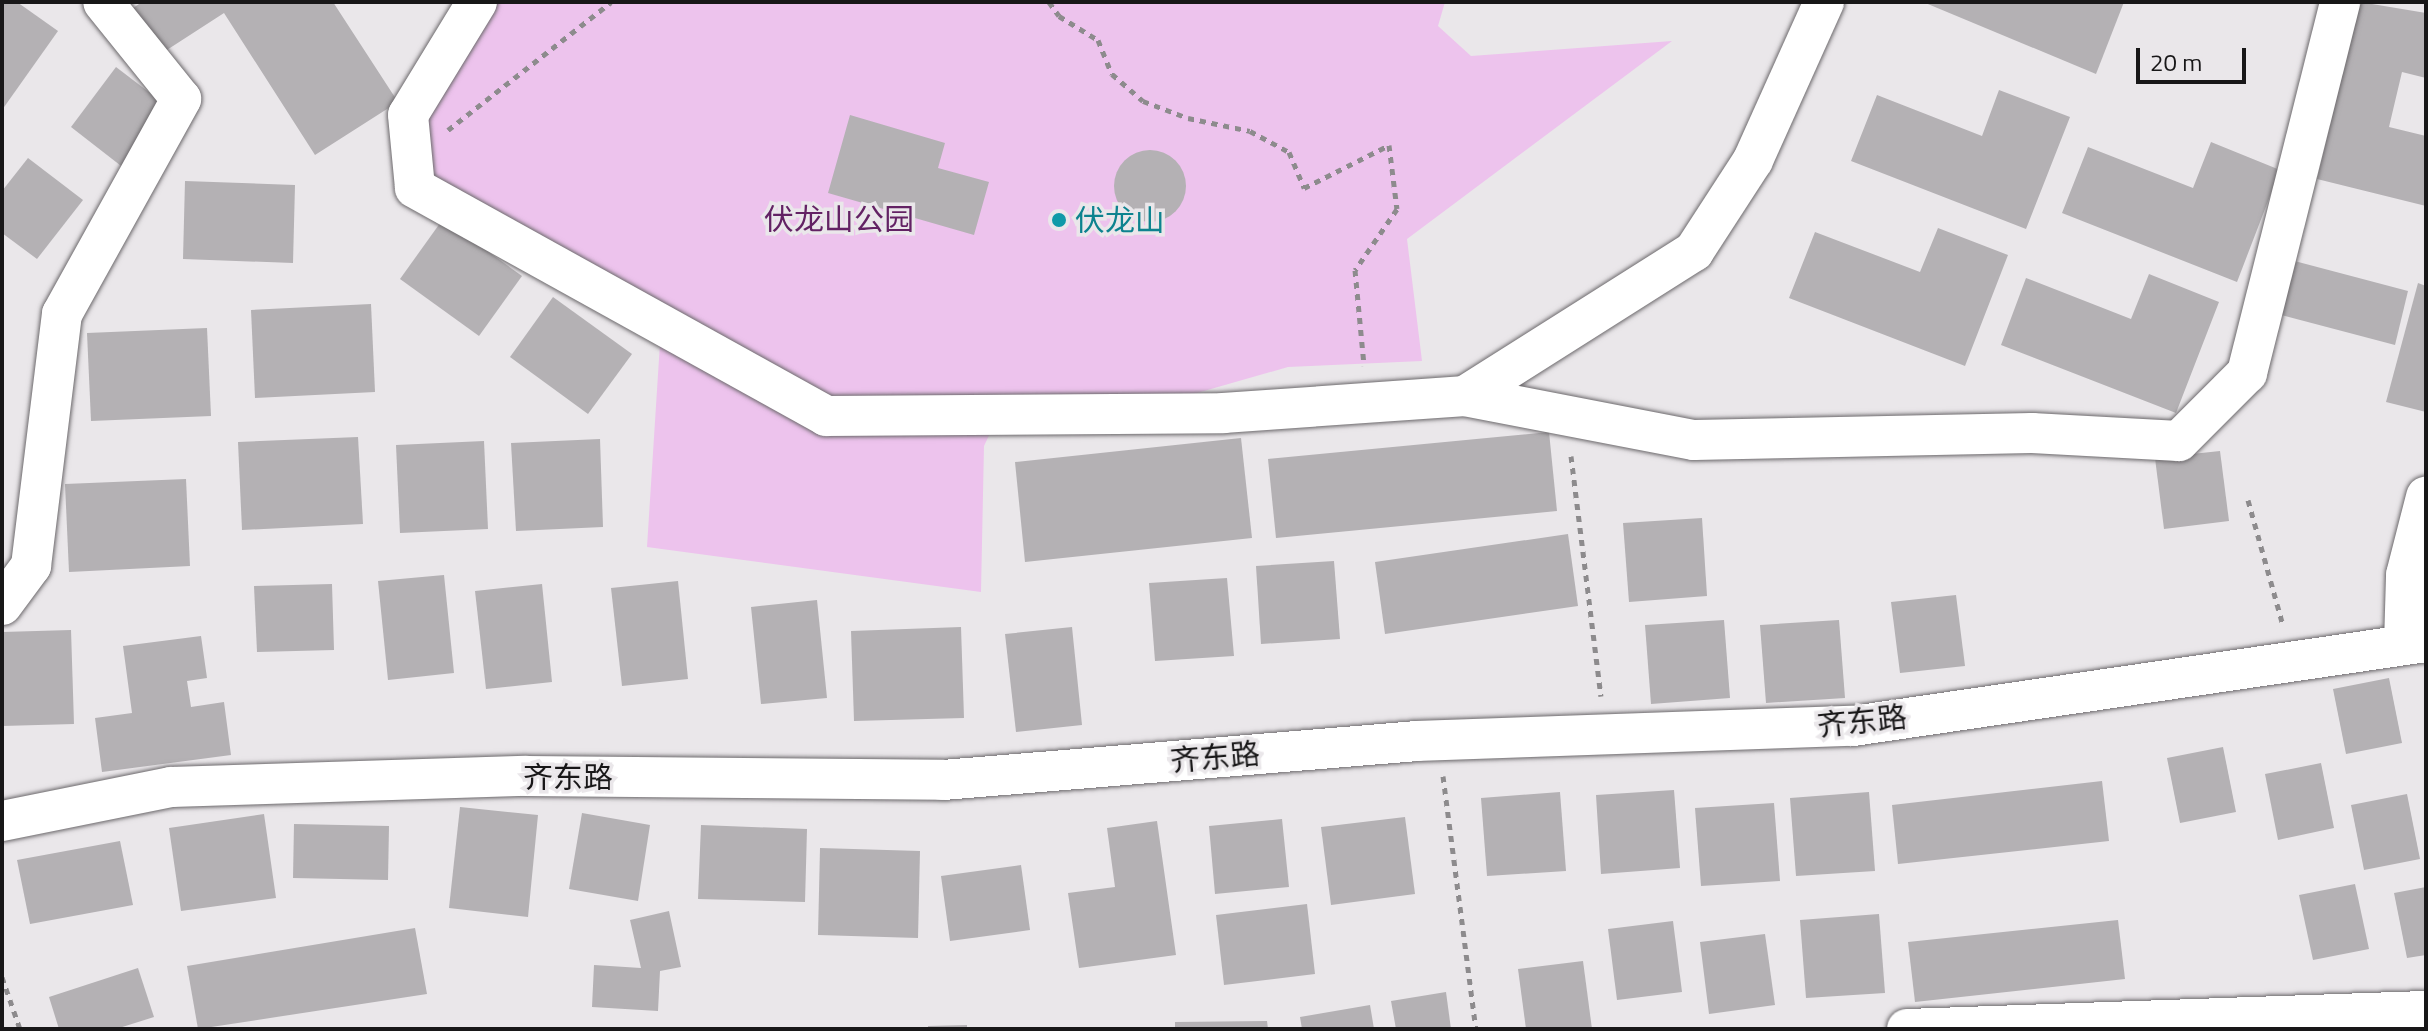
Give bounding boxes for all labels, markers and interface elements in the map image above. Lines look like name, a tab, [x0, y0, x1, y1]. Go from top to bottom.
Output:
scale bar	[2140, 32, 2250, 82]
text: 20 m	[2150, 44, 2202, 80]
park label: 伏龙山公园	[764, 201, 914, 237]
place label: 伏龙山	[1075, 202, 1165, 238]
marker: 伏龙山	[1050, 211, 1068, 229]
street label: 齐东路	[1815, 698, 1909, 744]
street label: 齐东路	[1169, 735, 1261, 779]
street label: 齐东路	[523, 759, 613, 795]

